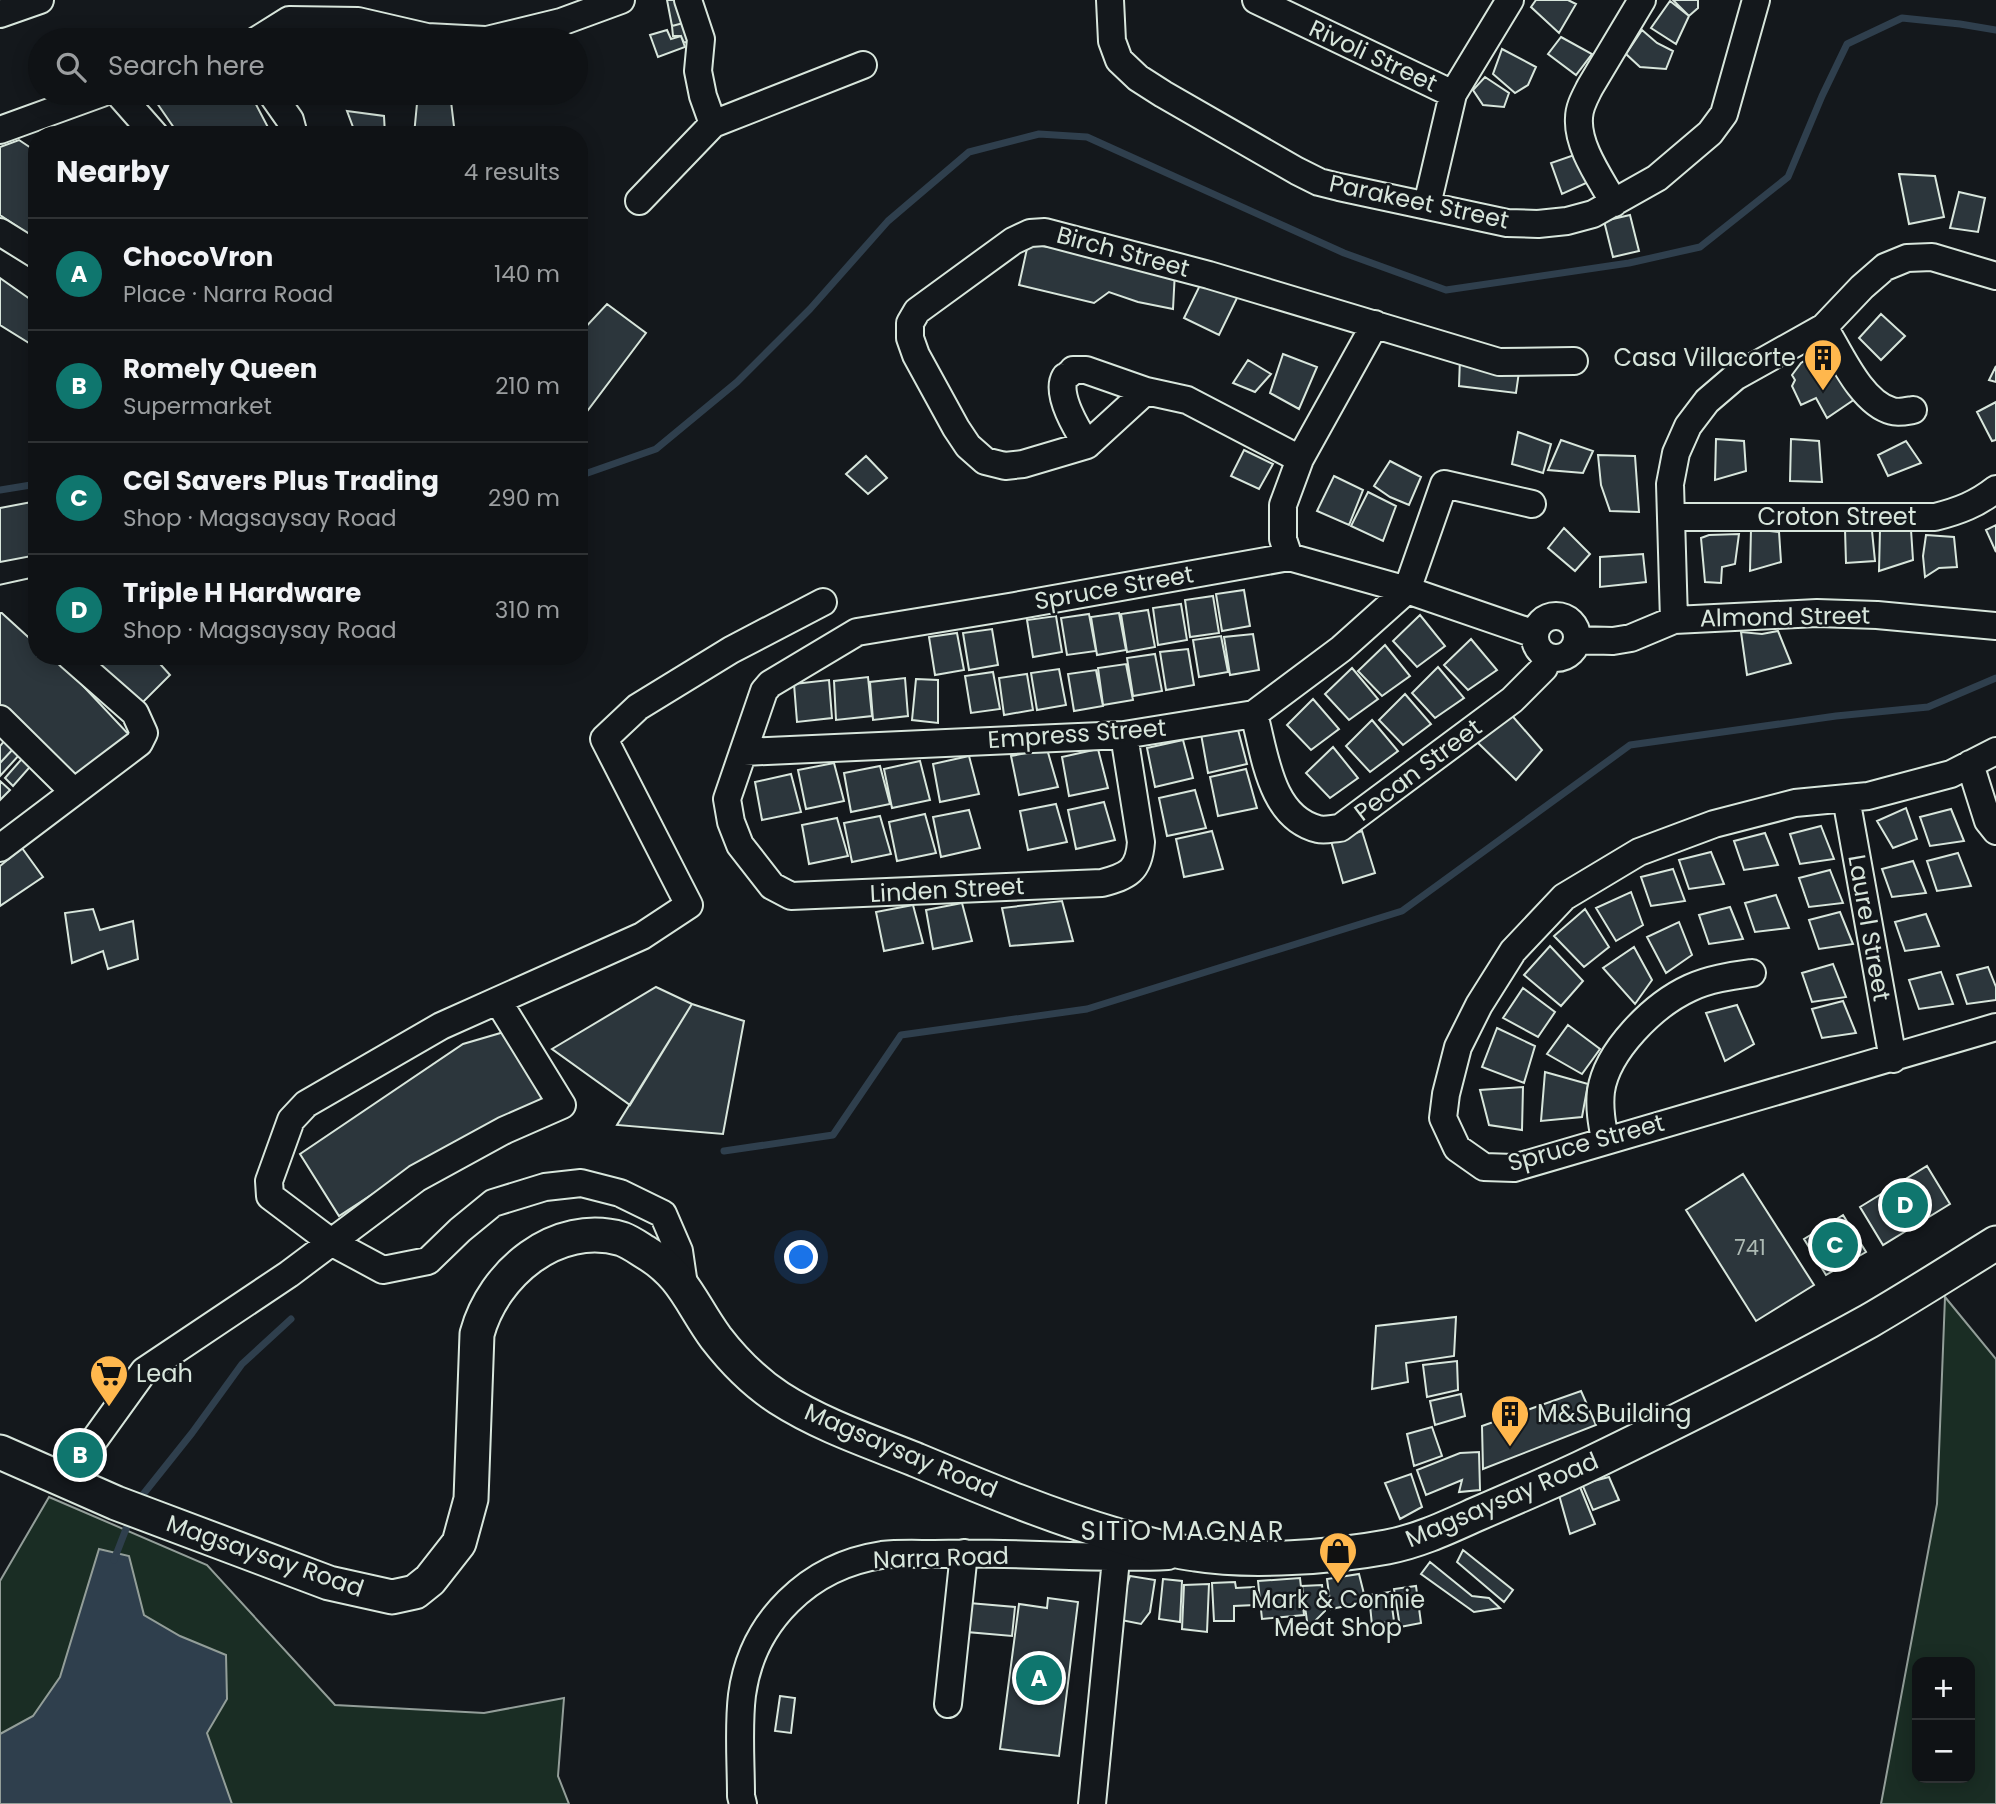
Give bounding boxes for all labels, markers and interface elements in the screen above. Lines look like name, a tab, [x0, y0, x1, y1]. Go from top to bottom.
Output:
street label: Rivoli Street	[1304, 11, 1443, 100]
search box	[28, 28, 588, 105]
icon: search	[52, 48, 90, 86]
text: Search here	[108, 48, 265, 84]
text: Nearby	[56, 150, 170, 193]
text: 4 results	[464, 156, 560, 188]
street label: Parakeet Street	[1326, 166, 1512, 237]
street label: Birch Street	[1053, 218, 1193, 285]
text: ChocoVron	[123, 239, 273, 275]
text: A	[71, 258, 87, 290]
text: 140 m	[494, 258, 560, 290]
text: Place · Narra Road	[123, 278, 333, 310]
building icon: Casa Villacorte	[1802, 337, 1844, 392]
place label: Casa Villacorte	[1613, 341, 1796, 374]
text: Romely Queen	[123, 351, 317, 387]
text: B	[71, 370, 87, 402]
text: 210 m	[495, 370, 560, 402]
text: Supermarket	[123, 390, 272, 422]
text: CGI Savers Plus Trading	[123, 463, 439, 499]
text: C	[70, 482, 88, 514]
text: 290 m	[488, 482, 560, 514]
street label: Croton Street	[1758, 500, 1916, 533]
text: Shop · Magsaysay Road	[123, 502, 397, 534]
street label: Spruce Street	[1032, 557, 1196, 618]
text: Triple H Hardware	[123, 575, 361, 611]
text: D	[71, 594, 87, 626]
text: 310 m	[495, 594, 560, 626]
street label: Almond Street	[1699, 599, 1870, 634]
text: Shop · Magsaysay Road	[123, 614, 397, 646]
street label: Empress Street	[987, 711, 1167, 756]
street label: Pecan Street	[1347, 711, 1488, 828]
street label: Laurel Street	[1840, 852, 1899, 1004]
street label: Linden Street	[869, 869, 1025, 910]
street label: Spruce Street	[1504, 1106, 1668, 1179]
pin: D	[1882, 1179, 1928, 1231]
pin: C	[1812, 1219, 1858, 1271]
house number: 741	[1734, 1233, 1766, 1262]
your location	[784, 1240, 818, 1274]
supermarket icon: Leah	[88, 1353, 130, 1408]
place label: Leah	[136, 1357, 193, 1390]
building icon: M&S Building	[1489, 1393, 1531, 1448]
street label: Magsaysay Road	[800, 1395, 1003, 1506]
place label: M&S Building	[1537, 1397, 1692, 1430]
pin: B	[57, 1429, 103, 1481]
street label: Magsaysay Road	[1400, 1444, 1603, 1555]
street label: Magsaysay Road	[162, 1506, 368, 1605]
district label: SITIO MAGNAR	[1080, 1513, 1286, 1549]
shop icon: Mark & Connie Meat Shop	[1317, 1530, 1359, 1585]
street label: Narra Road	[872, 1539, 1010, 1576]
place label: Mark & Connie Meat Shop	[1251, 1583, 1425, 1644]
pin: A	[1016, 1652, 1062, 1704]
map controls	[1912, 1657, 1975, 1783]
button: +	[1912, 1657, 1975, 1720]
button: −	[1912, 1720, 1975, 1783]

